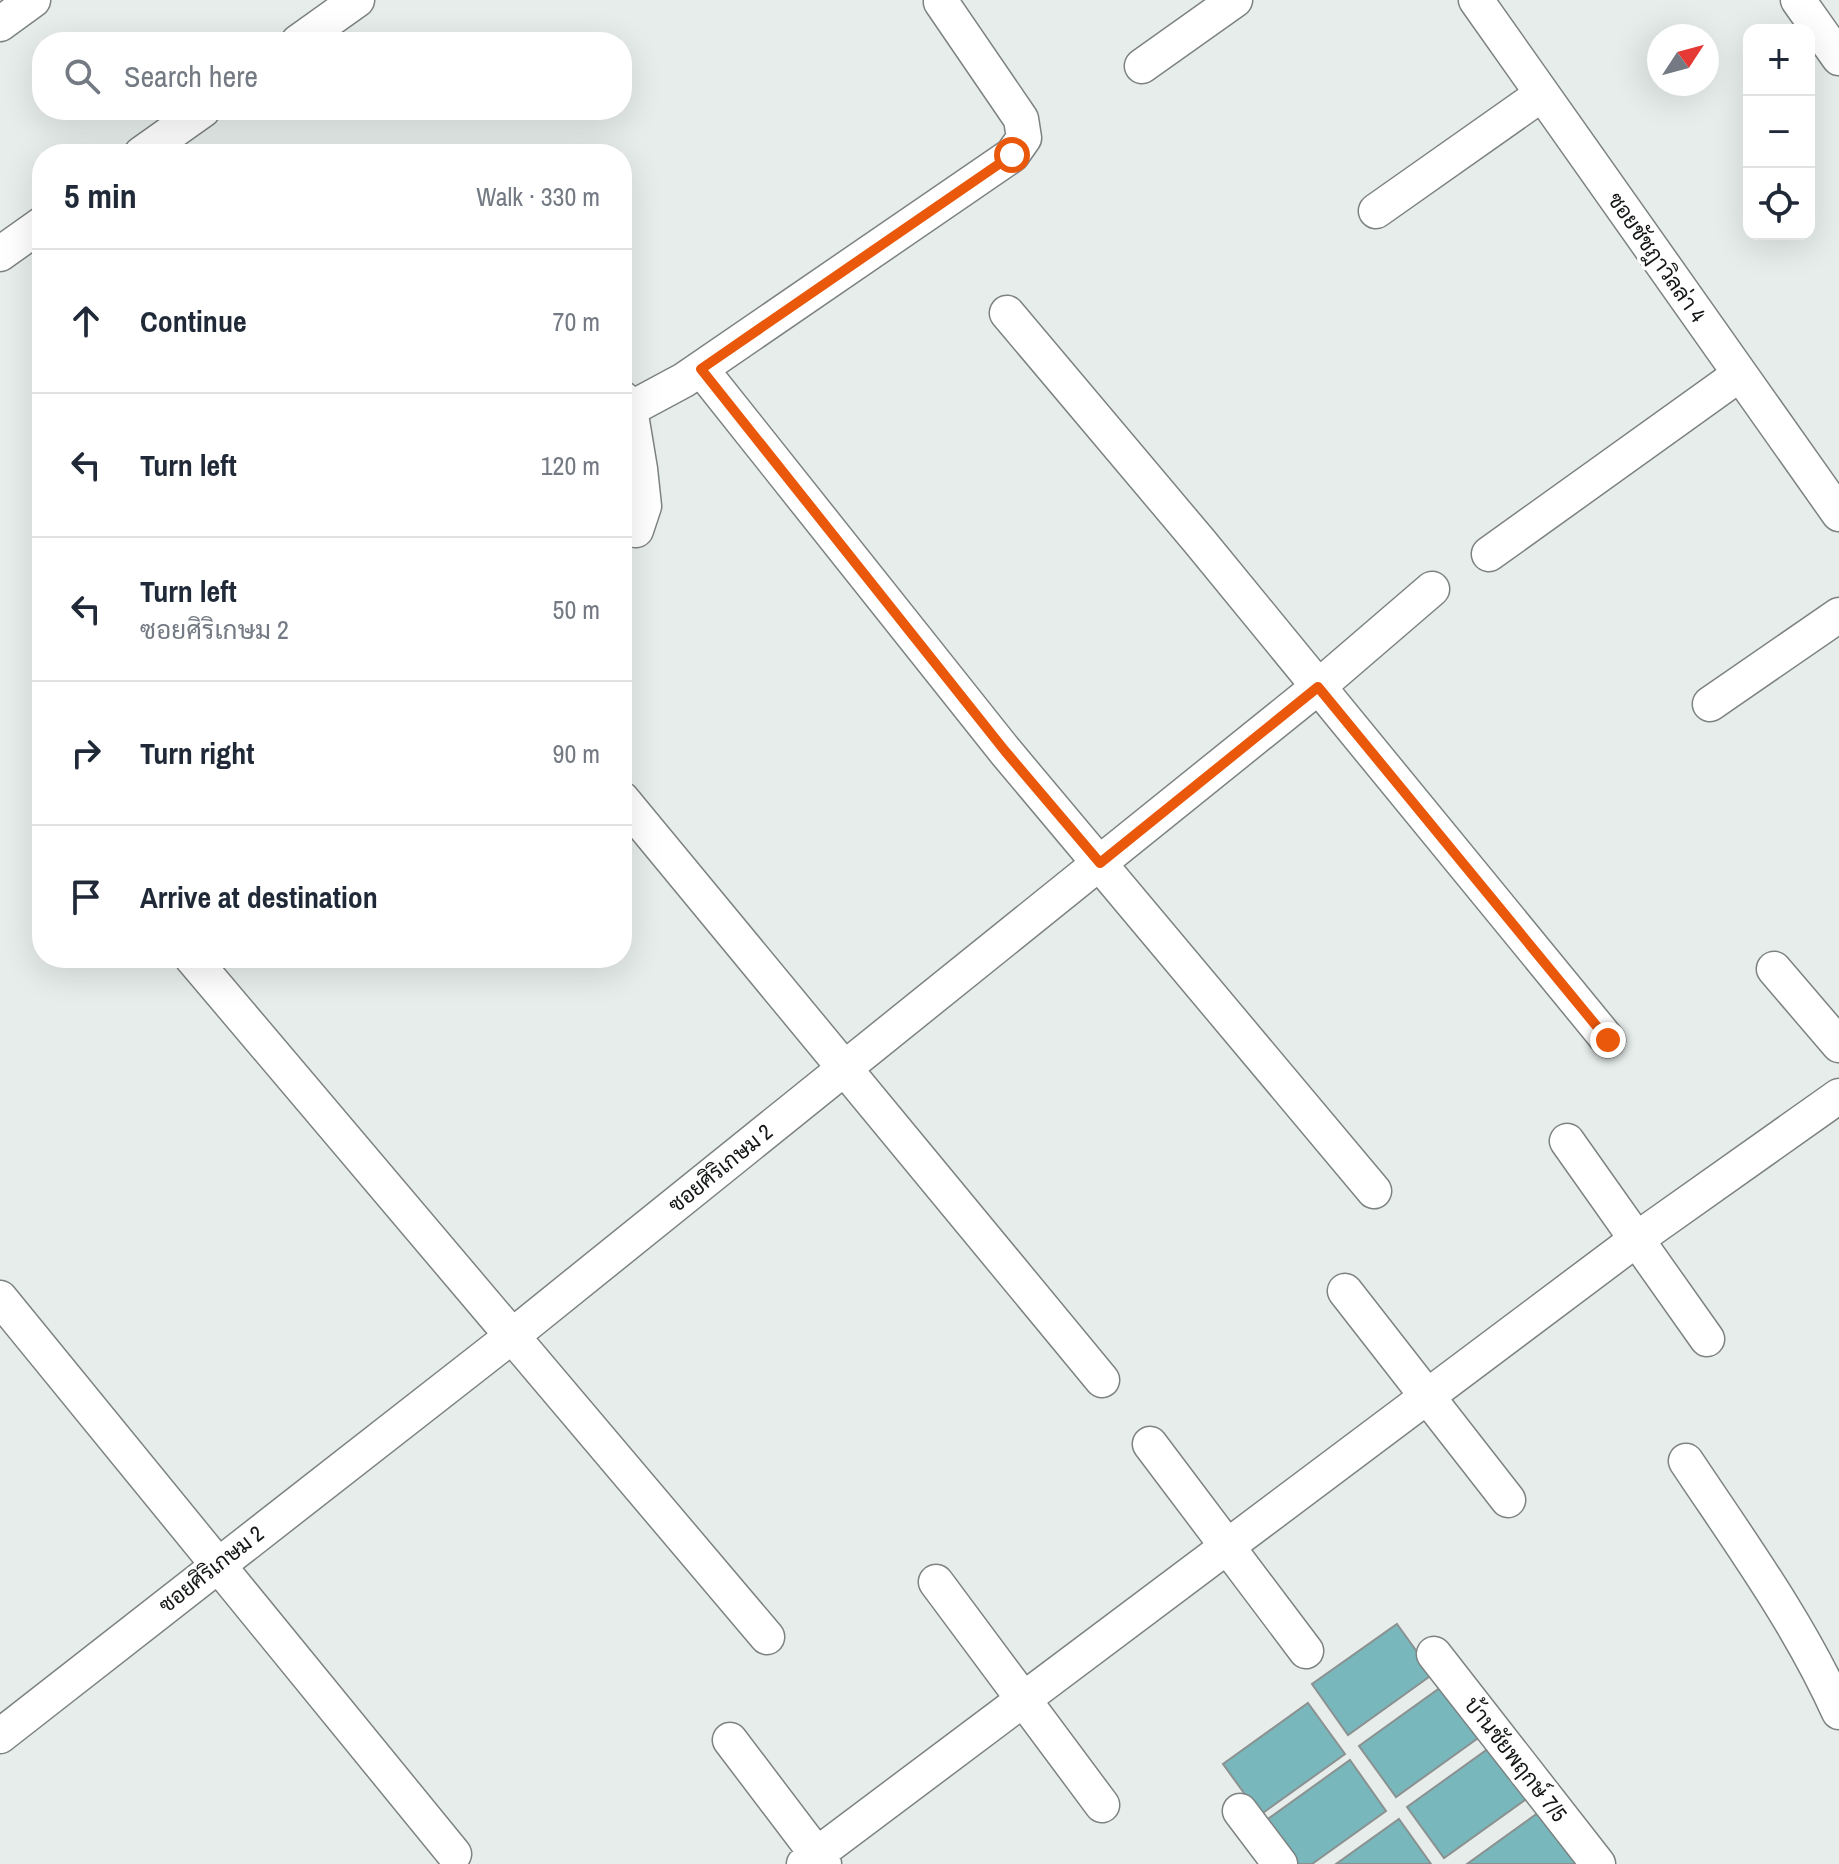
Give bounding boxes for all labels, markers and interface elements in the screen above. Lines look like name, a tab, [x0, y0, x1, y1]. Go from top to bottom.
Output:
north arrow	[1647, 24, 1719, 96]
map controls	[1743, 24, 1815, 240]
button: +	[1743, 24, 1815, 96]
search box	[32, 32, 632, 120]
icon: search	[60, 54, 104, 98]
text: Search here	[124, 56, 258, 96]
button: −	[1743, 96, 1815, 168]
route start	[994, 137, 1030, 173]
button: locate	[1743, 168, 1815, 240]
text: 5 min	[64, 173, 137, 219]
text: Walk · 330 m	[476, 179, 600, 214]
street label: ซอยชัชฎาวิลล่า 4	[1600, 186, 1713, 329]
icon: ahead	[64, 299, 108, 343]
text: Continue	[140, 301, 247, 341]
text: 70 m	[553, 304, 600, 339]
icon: left	[64, 443, 108, 487]
text: Turn left	[140, 445, 237, 485]
text: 120 m	[541, 448, 600, 483]
text: Turn left	[140, 571, 237, 611]
icon: left	[64, 587, 108, 631]
text: 50 m	[553, 592, 600, 627]
text: ซอยศิริเกษม 2	[140, 612, 289, 647]
icon: right	[64, 731, 108, 775]
text: Turn right	[140, 733, 254, 773]
text: 90 m	[553, 736, 600, 771]
icon: arrive	[64, 875, 108, 919]
text: Arrive at destination	[140, 877, 378, 917]
route end	[1590, 1022, 1626, 1058]
street label: ซอยศิริเกษม 2	[662, 1117, 778, 1219]
street label: ซอยศิริเกษม 2	[152, 1518, 270, 1620]
street label: บ้านชัยพฤกษ์ 7/5	[1458, 1690, 1574, 1828]

